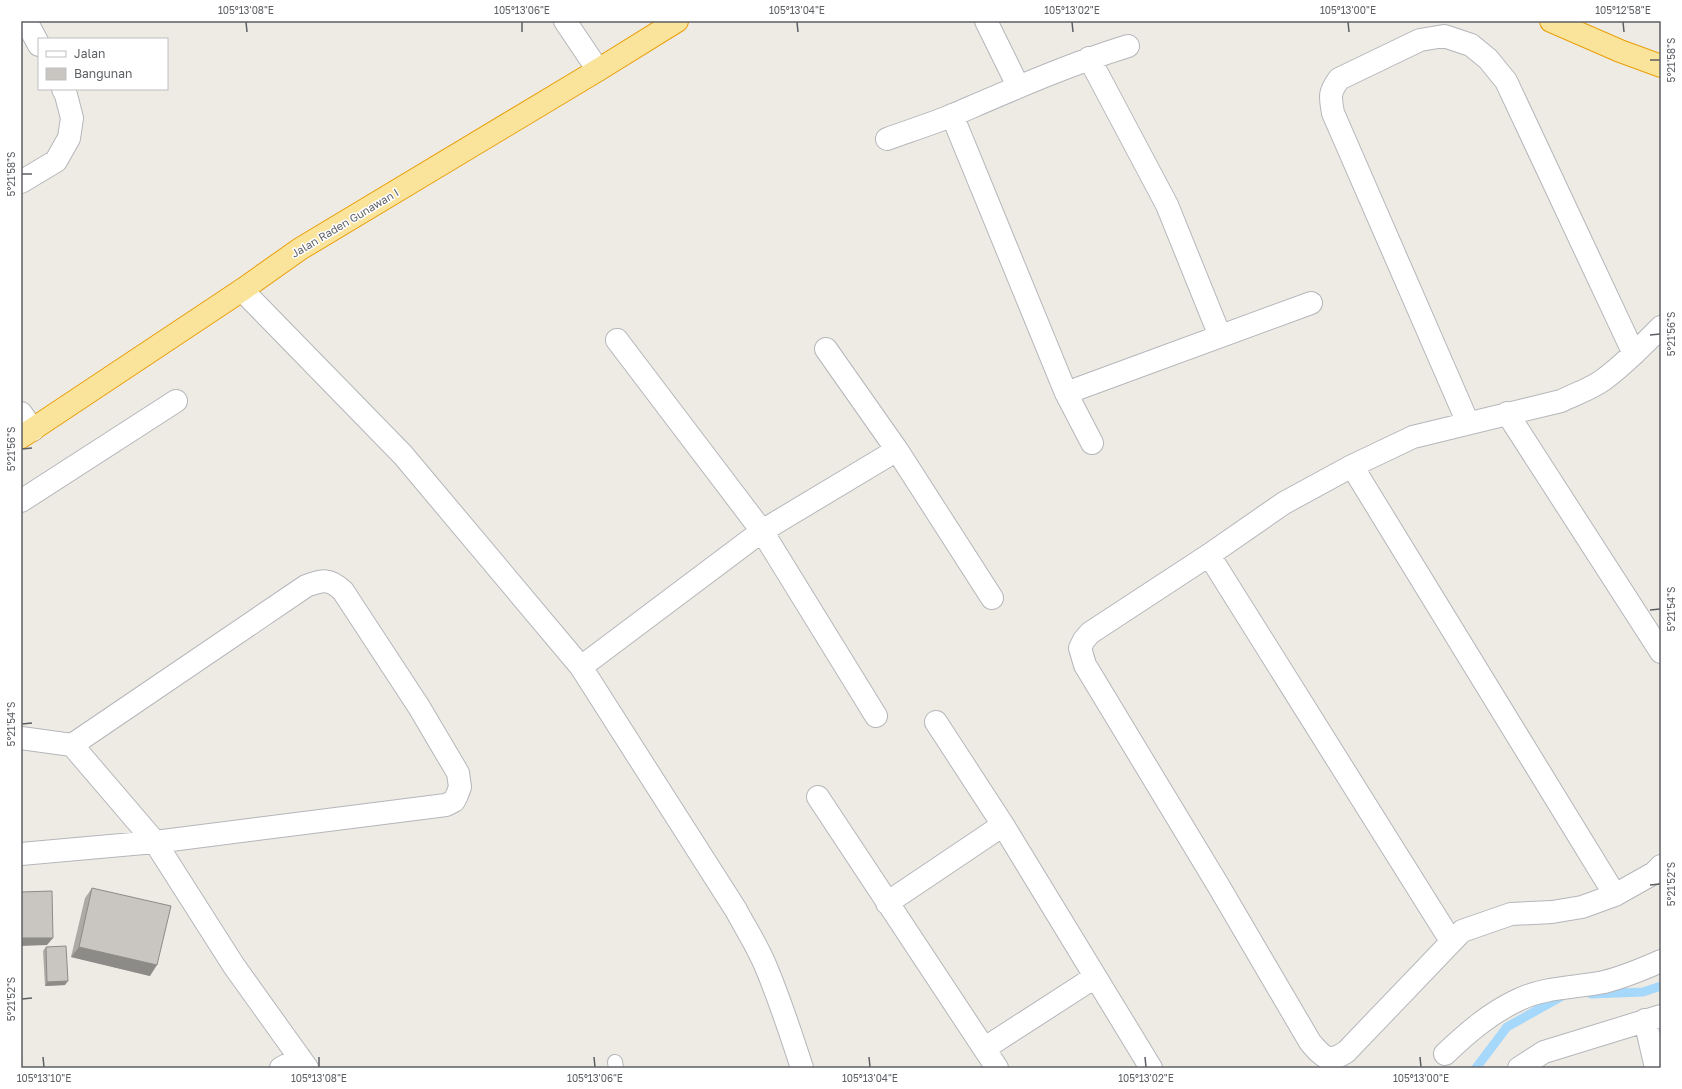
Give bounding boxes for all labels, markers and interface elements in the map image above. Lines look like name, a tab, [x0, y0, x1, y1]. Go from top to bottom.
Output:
text: 105°13'08"E	[218, 4, 274, 16]
text: 105°13'06"E	[494, 4, 550, 16]
text: 105°13'04"E	[769, 4, 825, 16]
text: 105°13'02"E	[1044, 4, 1100, 16]
text: 105°13'00"E	[1320, 4, 1376, 16]
text: 105°12'58"E	[1595, 4, 1651, 16]
legend	[38, 38, 168, 90]
text: 5°21'58"S	[1665, 38, 1677, 82]
text: Jalan	[74, 46, 105, 61]
text: Bangunan	[74, 66, 132, 81]
text: 5°21'58"S	[5, 152, 17, 196]
street label: Jalan Raden Gunawan I	[289, 185, 401, 260]
text: 5°21'56"S	[1665, 312, 1677, 356]
text: 5°21'56"S	[5, 427, 17, 471]
text: 5°21'54"S	[1665, 587, 1677, 631]
text: 5°21'54"S	[5, 702, 17, 746]
text: 5°21'52"S	[1665, 862, 1677, 906]
text: 5°21'52"S	[5, 977, 17, 1021]
text: 105°13'10"E	[17, 1072, 71, 1084]
text: 105°13'08"E	[291, 1072, 347, 1084]
text: 105°13'06"E	[567, 1072, 623, 1084]
text: 105°13'04"E	[842, 1072, 898, 1084]
text: 105°13'02"E	[1118, 1072, 1174, 1084]
text: 105°13'00"E	[1393, 1072, 1449, 1084]

